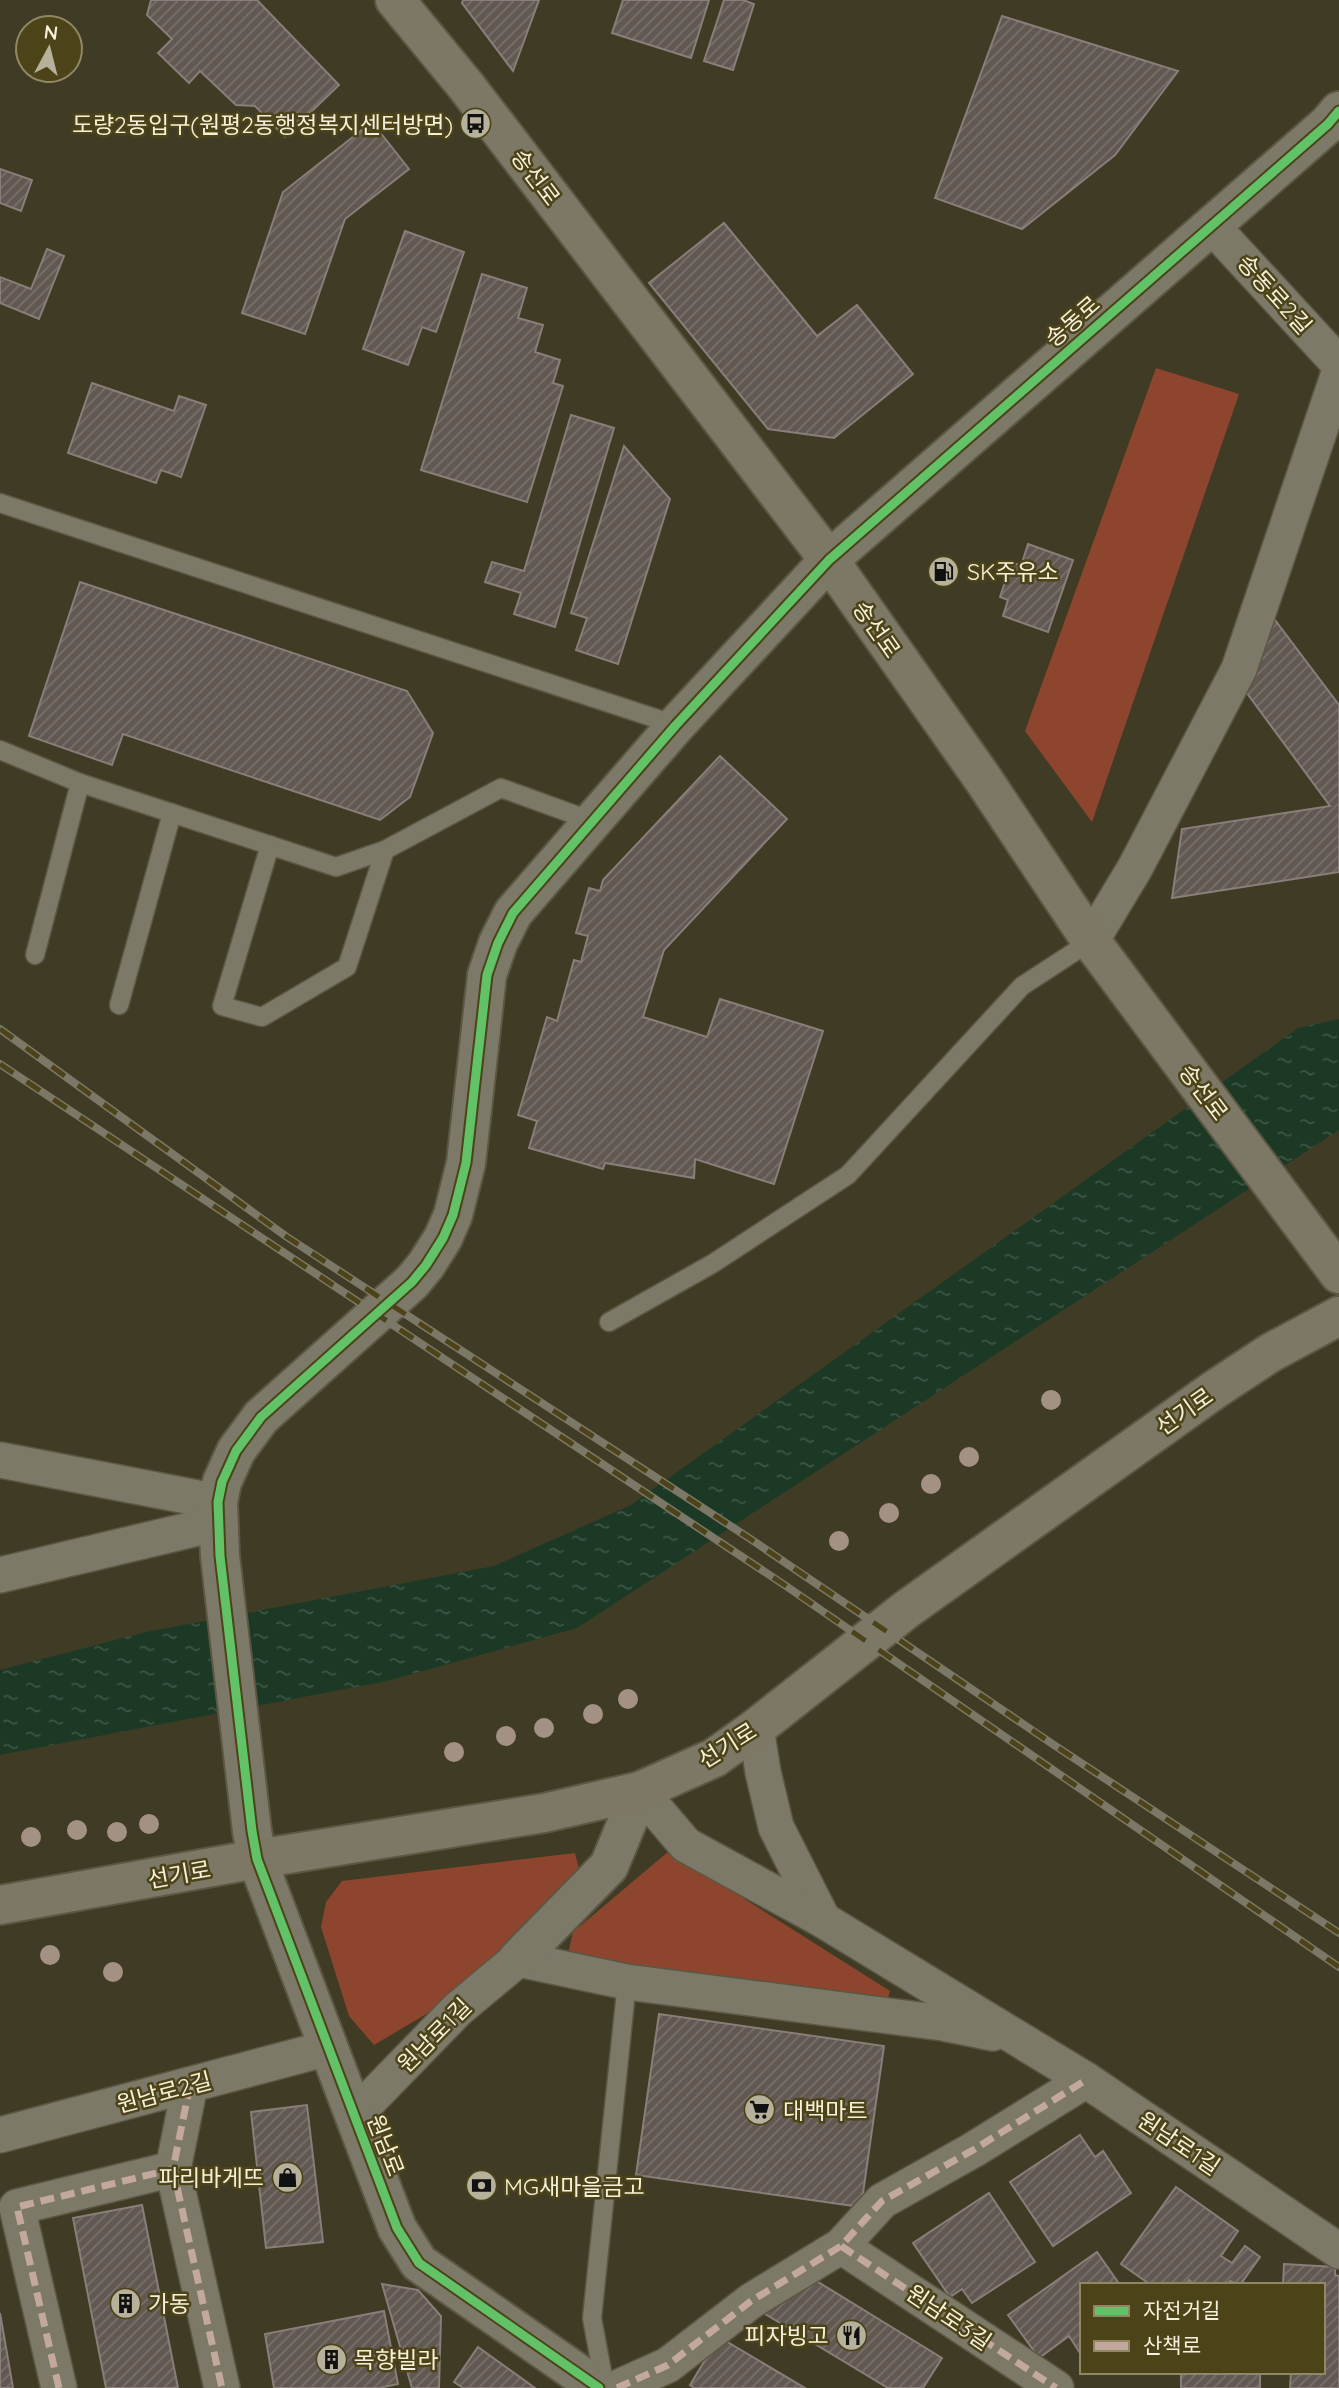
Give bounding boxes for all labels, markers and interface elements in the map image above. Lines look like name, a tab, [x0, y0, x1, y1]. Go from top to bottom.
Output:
north arrow	[14, 14, 84, 84]
text: N	[43, 19, 59, 45]
bus stop icon: 도량2동입구(원평2동행정복지센터방면)	[459, 107, 493, 141]
place label: 도량2동입구(원평2동행정복지센터방면)	[72, 110, 453, 139]
street label: 송선로	[505, 143, 567, 211]
street label: 송동로2길	[1232, 248, 1318, 340]
street label: 송동로	[1039, 289, 1105, 353]
fuel station icon: SK주유소	[927, 554, 961, 588]
place label: SK주유소	[967, 557, 1059, 586]
street label: 송선로	[847, 595, 907, 663]
street label: 송선로	[1173, 1058, 1235, 1126]
street label: 선기로	[1150, 1381, 1218, 1441]
street label: 선기로	[692, 1716, 762, 1774]
street label: 선기로	[145, 1854, 213, 1894]
street label: 원남로1길	[391, 1992, 477, 2078]
street label: 원남로2길	[113, 2065, 215, 2119]
supermarket icon: 대백마트	[743, 2093, 777, 2127]
place label: 대백마트	[783, 2096, 868, 2125]
street label: 원남로1길	[1132, 2105, 1226, 2181]
street label: 원남로	[361, 2110, 411, 2180]
shop icon: 파리바게뜨	[270, 2160, 304, 2194]
place label: 파리바게뜨	[158, 2163, 264, 2192]
bank icon: MG새마을금고	[464, 2169, 498, 2203]
place label: MG새마을금고	[504, 2172, 645, 2201]
street label: 원남로3길	[901, 2278, 997, 2356]
legend	[1080, 2283, 1325, 2374]
building icon: 가동	[108, 2286, 142, 2320]
place label: 가동	[148, 2289, 190, 2318]
text: 자전거길	[1143, 2297, 1220, 2323]
restaurant icon: 피자빙고	[835, 2318, 869, 2352]
place label: 피자빙고	[744, 2321, 829, 2350]
text: 산책로	[1143, 2332, 1201, 2358]
building icon: 목향빌라	[314, 2342, 348, 2376]
place label: 목향빌라	[354, 2345, 439, 2374]

